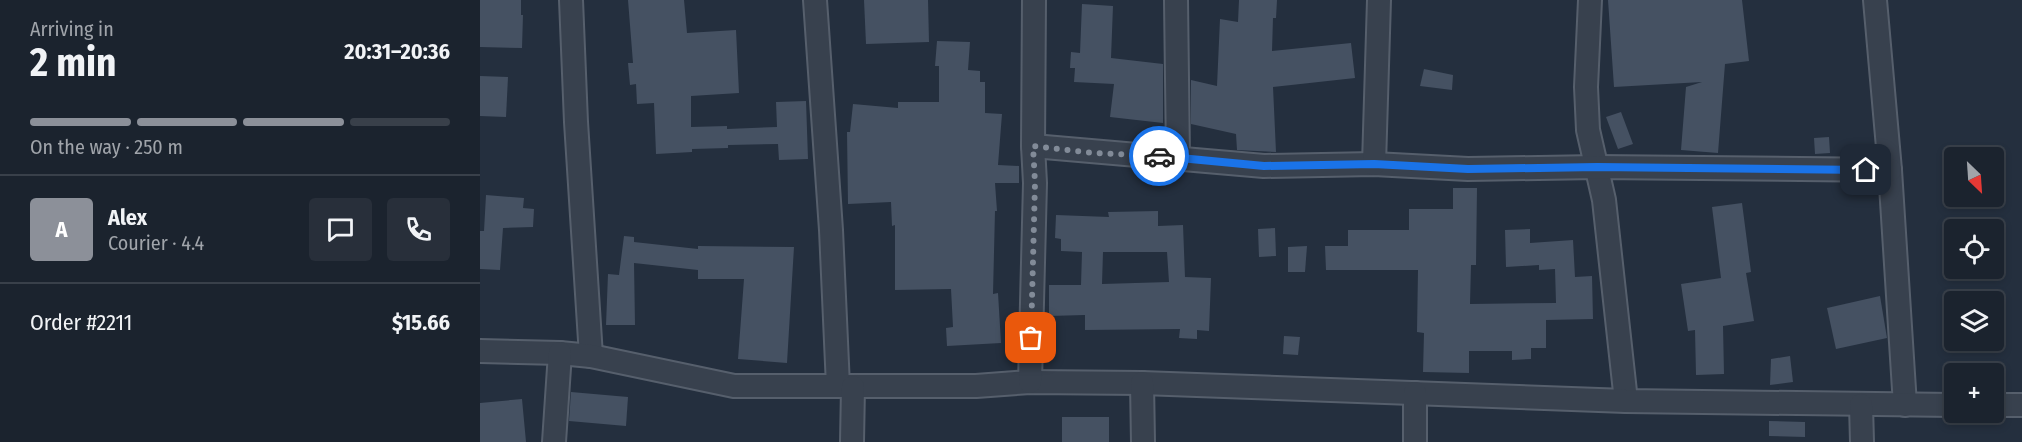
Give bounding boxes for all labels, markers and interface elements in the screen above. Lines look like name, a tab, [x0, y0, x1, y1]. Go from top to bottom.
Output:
text: Arriving in	[30, 17, 114, 41]
text: 20:31–20:36	[344, 38, 450, 65]
text: 2 min	[30, 40, 116, 86]
courier	[1129, 126, 1189, 186]
text: On the way · 250 m	[30, 135, 183, 159]
icon: car	[1143, 140, 1176, 173]
pin	[1840, 144, 1891, 195]
north arrow	[1944, 147, 2004, 207]
map controls	[1944, 147, 2004, 423]
icon: home	[1849, 153, 1882, 186]
button: chat	[309, 198, 372, 261]
button: phone	[387, 198, 450, 261]
text: Alex	[108, 204, 147, 231]
text: A	[56, 216, 67, 243]
button: locate	[1944, 219, 2004, 279]
text: Courier · 4.4	[108, 231, 204, 255]
button: layers	[1944, 291, 2004, 351]
text: Order #2211	[30, 309, 132, 336]
text: $15.66	[392, 309, 450, 336]
pin	[1005, 312, 1056, 363]
icon: bag	[1014, 321, 1047, 354]
button: +	[1944, 363, 2004, 423]

